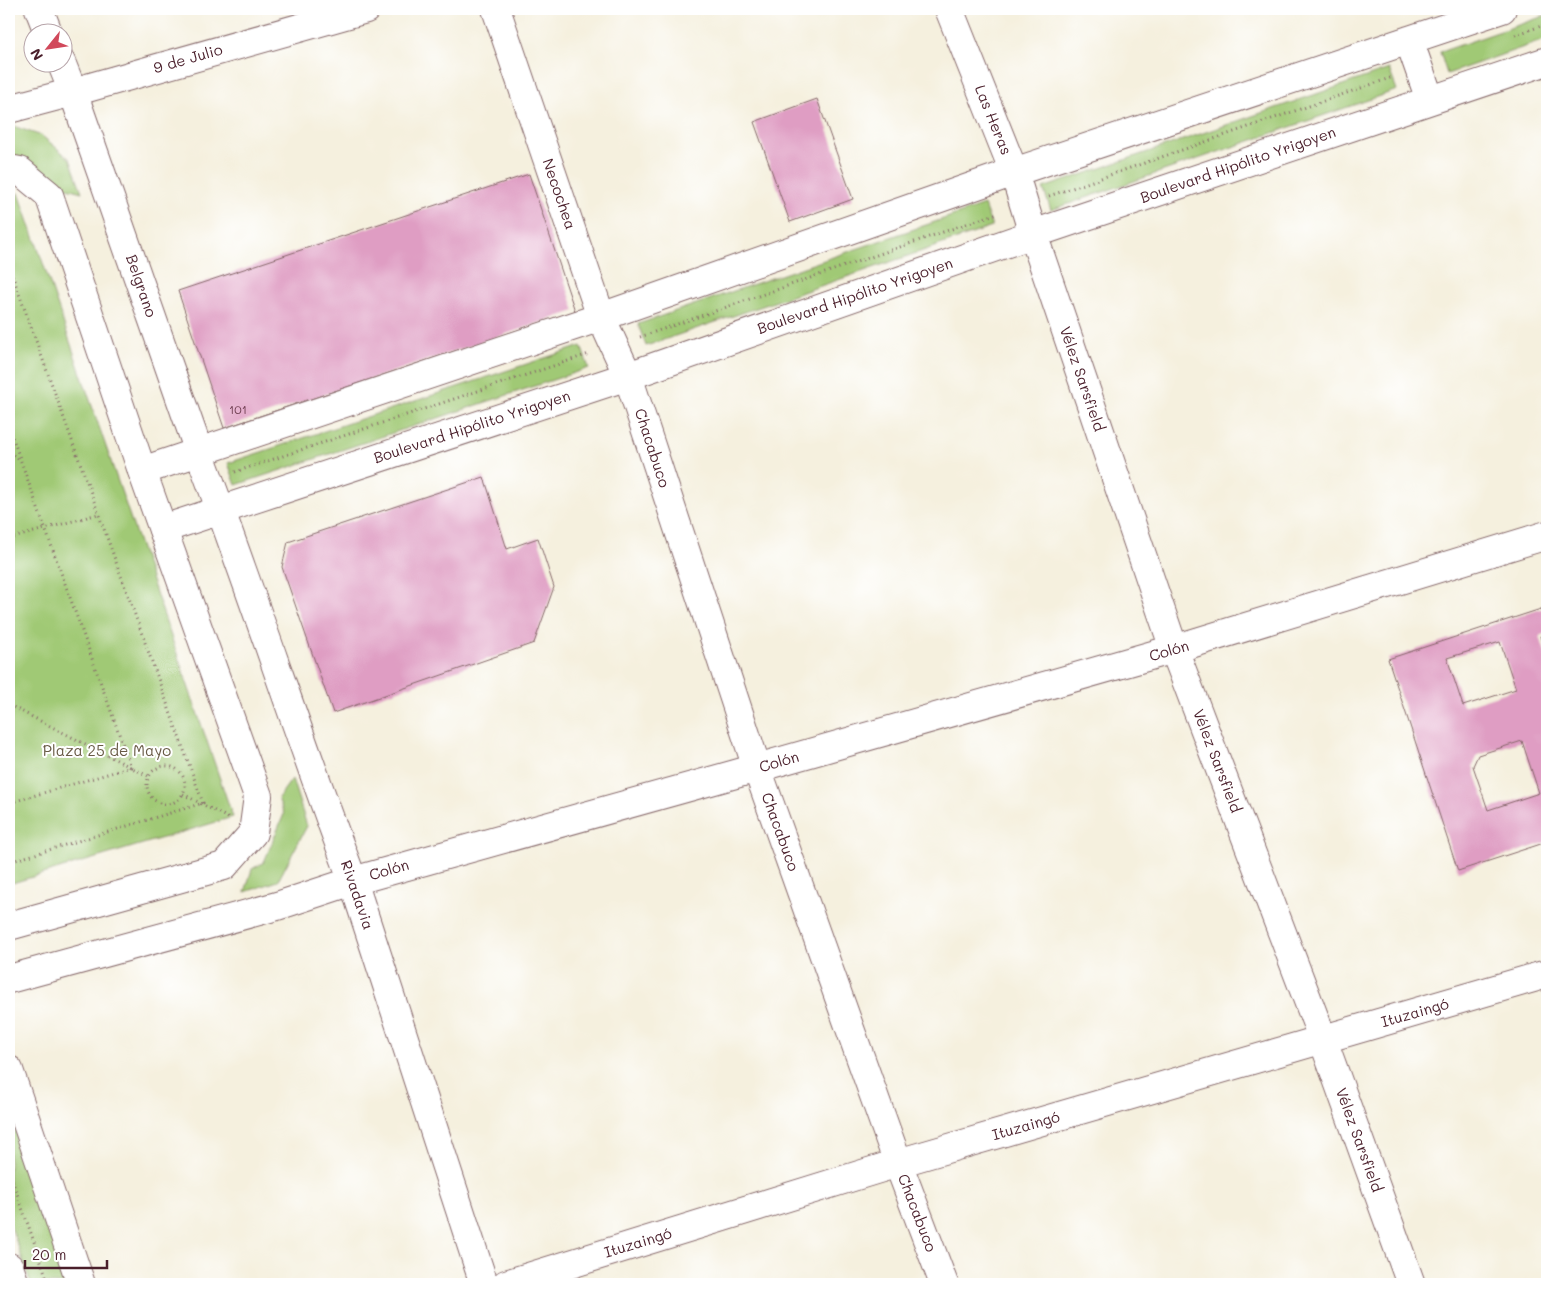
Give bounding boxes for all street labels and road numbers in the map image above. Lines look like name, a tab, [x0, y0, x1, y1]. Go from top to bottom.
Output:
street label: 9 de Julio	[151, 39, 225, 77]
street label: Las Heras	[971, 82, 1017, 157]
street label: Boulevard Hipólito Yrigoyen	[1137, 121, 1338, 207]
street label: Necochea	[538, 155, 581, 232]
street label: Belgrano	[122, 252, 162, 320]
street label: Boulevard Hipólito Yrigoyen	[754, 252, 955, 338]
street label: Vélez Sarsfield	[1056, 324, 1110, 434]
street label: Boulevard Hipólito Yrigoyen	[371, 385, 573, 467]
street label: Chacabuco	[631, 406, 675, 490]
street label: Colón	[1146, 635, 1191, 665]
street label: Vélez Sarsfield	[1189, 706, 1247, 815]
street label: Colón	[756, 746, 801, 776]
street label: Chacabuco	[757, 790, 804, 874]
street label: Colón	[366, 854, 411, 884]
street label: Rivadavia	[337, 857, 379, 932]
street label: Ituzaingó	[1379, 993, 1451, 1031]
street label: Vélez Sarsfield	[1332, 1085, 1388, 1195]
street label: Ituzaingó	[990, 1106, 1062, 1144]
street label: Chacabuco	[894, 1171, 942, 1255]
street label: Ituzaingó	[602, 1222, 674, 1262]

